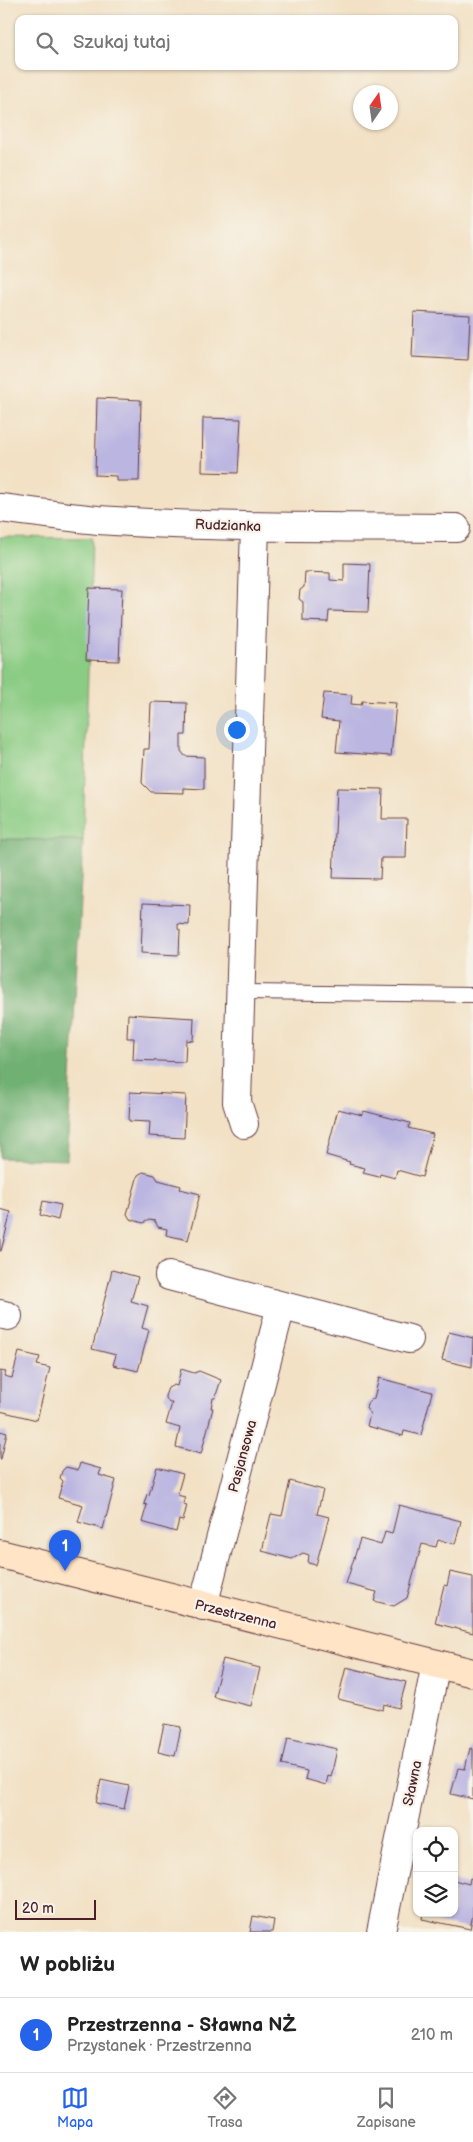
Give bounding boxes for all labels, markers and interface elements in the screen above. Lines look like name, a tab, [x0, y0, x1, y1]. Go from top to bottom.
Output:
search box	[15, 15, 458, 70]
icon: search	[33, 29, 61, 57]
text: Szukaj tutaj	[73, 31, 170, 54]
north arrow	[353, 85, 398, 130]
street label: Rudzianka	[195, 516, 261, 535]
your location	[224, 717, 250, 743]
street label: Pasjansowa	[225, 1418, 260, 1494]
pin: 1	[49, 1530, 81, 1571]
street label: Przestrzenna	[193, 1596, 279, 1633]
street label: Sławna	[399, 1759, 426, 1807]
map controls	[413, 1827, 458, 1917]
button: locate	[413, 1827, 458, 1872]
button: layers	[413, 1872, 458, 1917]
scale bar	[15, 1897, 96, 1920]
text: 20 m	[22, 1900, 54, 1917]
text: W pobliżu	[20, 1952, 115, 1977]
text: Przestrzenna - Sławna NŻ	[67, 2014, 296, 2037]
text: 1	[33, 2026, 39, 2045]
text: 210 m	[411, 2026, 453, 2045]
text: Przystanek · Przestrzenna	[67, 2037, 252, 2056]
tab: Mapa	[57, 2084, 93, 2131]
tab: Trasa	[207, 2084, 243, 2131]
tab: Zapisane	[357, 2084, 416, 2131]

